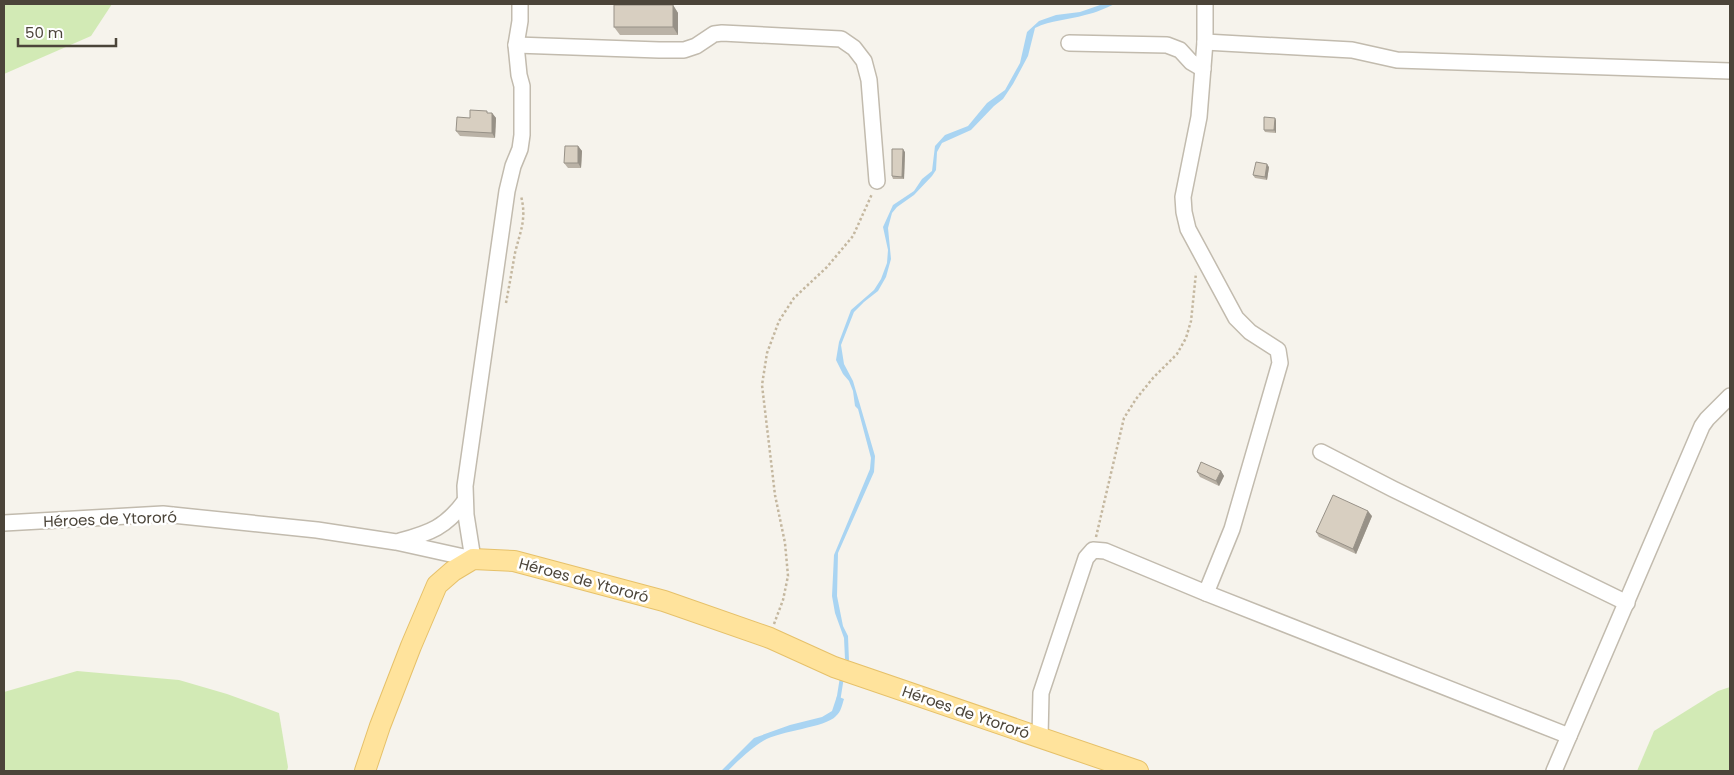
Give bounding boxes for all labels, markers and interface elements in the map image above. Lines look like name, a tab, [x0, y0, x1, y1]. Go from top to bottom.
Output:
scale bar	[18, 15, 115, 47]
text: 50 m	[25, 22, 63, 43]
street label: Héroes de Ytororó	[43, 506, 177, 532]
street label: Héroes de Ytororó	[517, 553, 651, 607]
street label: Héroes de Ytororó	[899, 680, 1033, 744]

